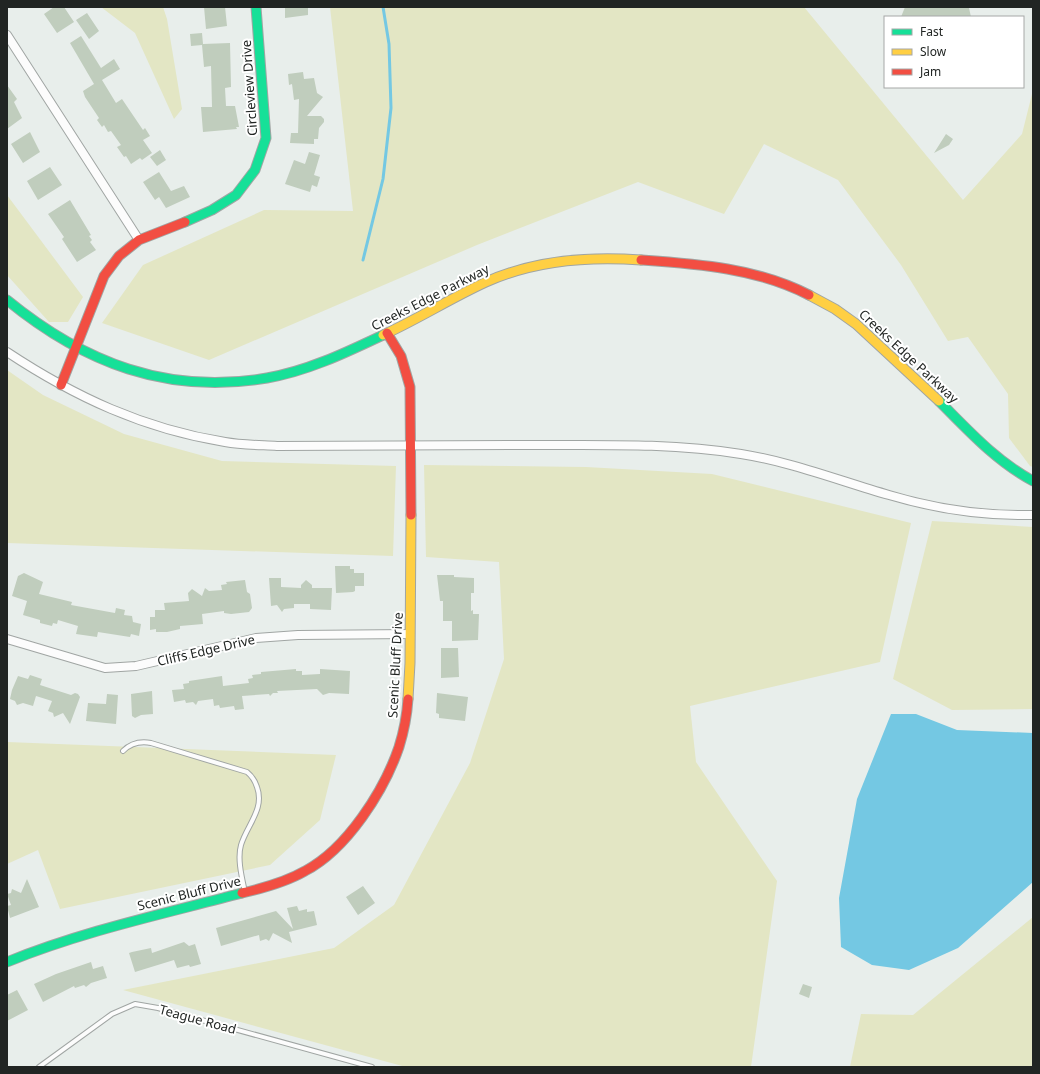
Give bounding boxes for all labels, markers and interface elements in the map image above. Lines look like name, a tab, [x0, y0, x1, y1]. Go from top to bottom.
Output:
legend	[884, 16, 1024, 88]
text: Fast	[920, 23, 944, 40]
street label: Circleview Drive	[237, 39, 261, 137]
text: Slow	[920, 43, 947, 60]
text: Jam	[919, 63, 941, 80]
street label: Creeks Edge Parkway	[368, 259, 492, 335]
street label: Creeks Edge Parkway	[855, 305, 963, 407]
street label: Scenic Bluff Drive	[383, 612, 407, 718]
street label: Cliffs Edge Drive	[155, 630, 257, 670]
street label: Scenic Bluff Drive	[135, 871, 243, 915]
street label: Teague Road	[158, 1000, 238, 1038]

